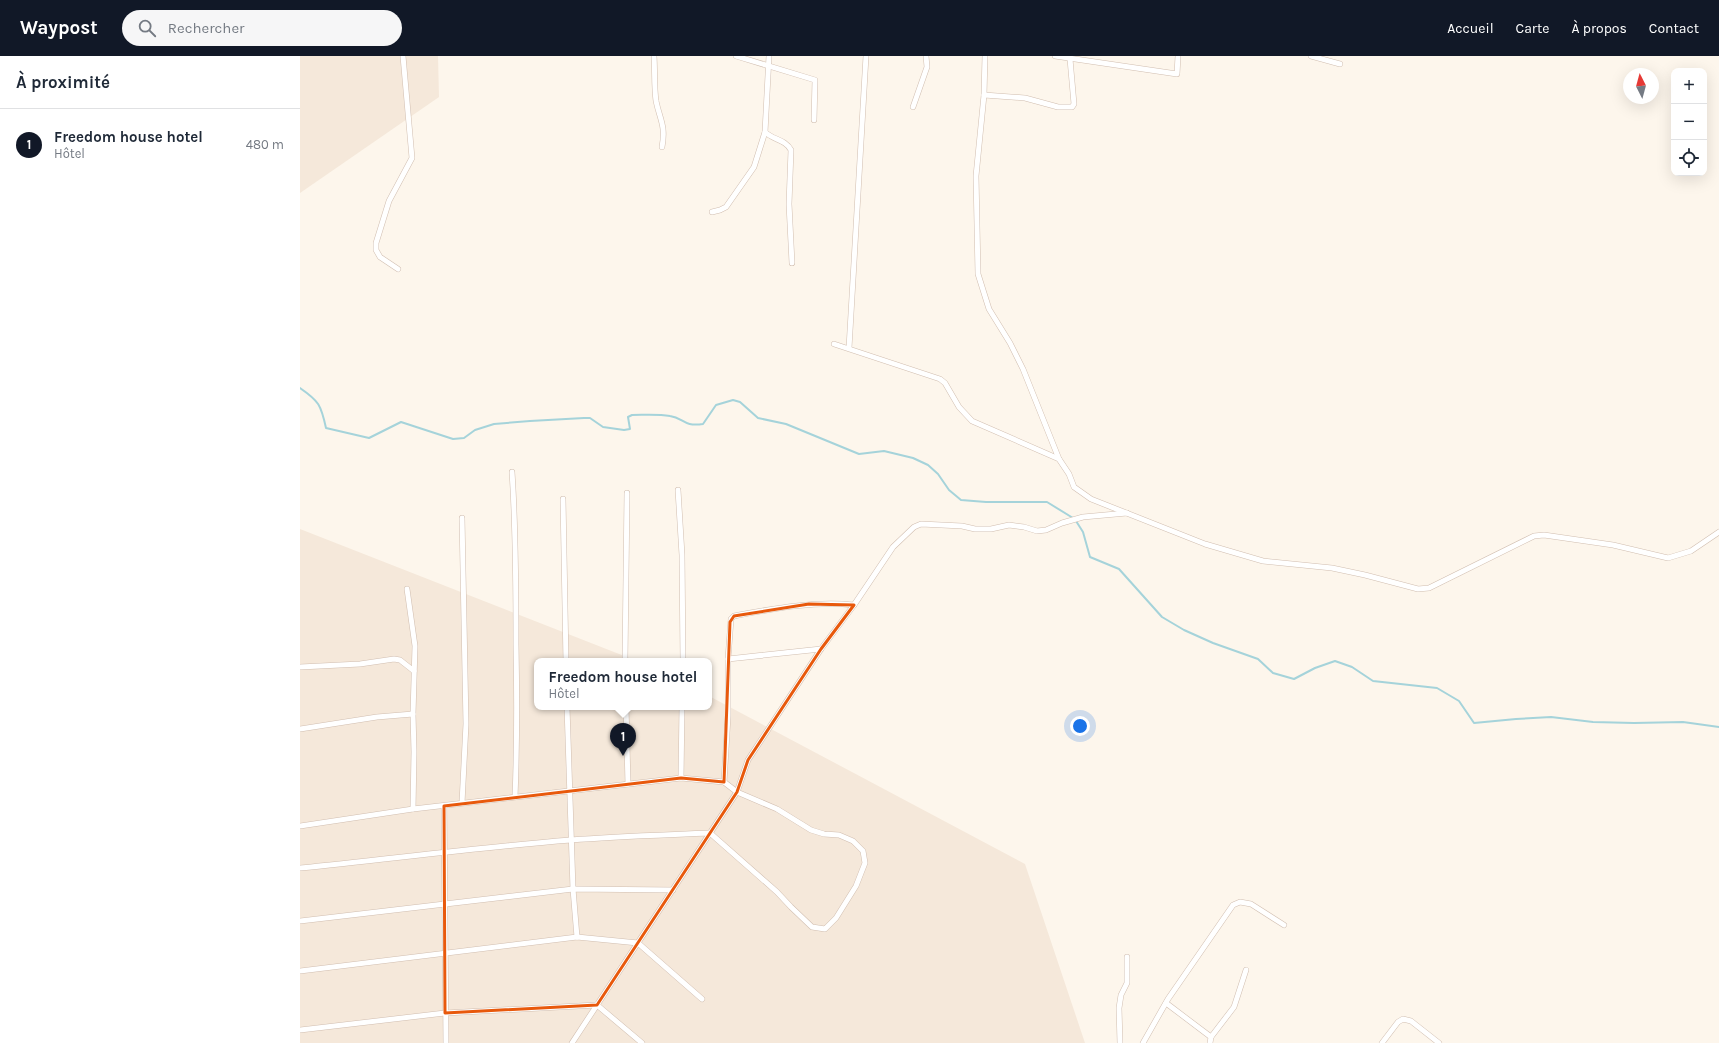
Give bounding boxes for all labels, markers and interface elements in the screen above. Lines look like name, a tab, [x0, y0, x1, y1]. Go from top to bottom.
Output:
search box	[122, 10, 402, 46]
text: Waypost	[20, 17, 98, 39]
icon: search	[136, 17, 158, 39]
text: Rechercher	[168, 19, 245, 37]
text: Accueil	[1447, 20, 1494, 37]
text: Carte	[1516, 20, 1549, 37]
text: À propos	[1571, 20, 1627, 37]
text: Contact	[1649, 20, 1699, 37]
north arrow	[1623, 68, 1659, 104]
map controls	[1671, 68, 1707, 176]
button: +	[1671, 68, 1707, 104]
text: À proximité	[16, 72, 110, 92]
button: −	[1671, 104, 1707, 140]
text: Freedom house hotel	[54, 128, 203, 146]
text: 1	[27, 137, 31, 152]
text: 480 m	[246, 137, 284, 152]
button: locate	[1671, 140, 1707, 176]
text: Hôtel	[54, 146, 85, 161]
popup	[534, 658, 712, 710]
text: Freedom house hotel	[549, 668, 697, 686]
text: Hôtel	[549, 686, 580, 701]
your location	[1070, 716, 1090, 736]
pin: 1	[610, 723, 636, 756]

